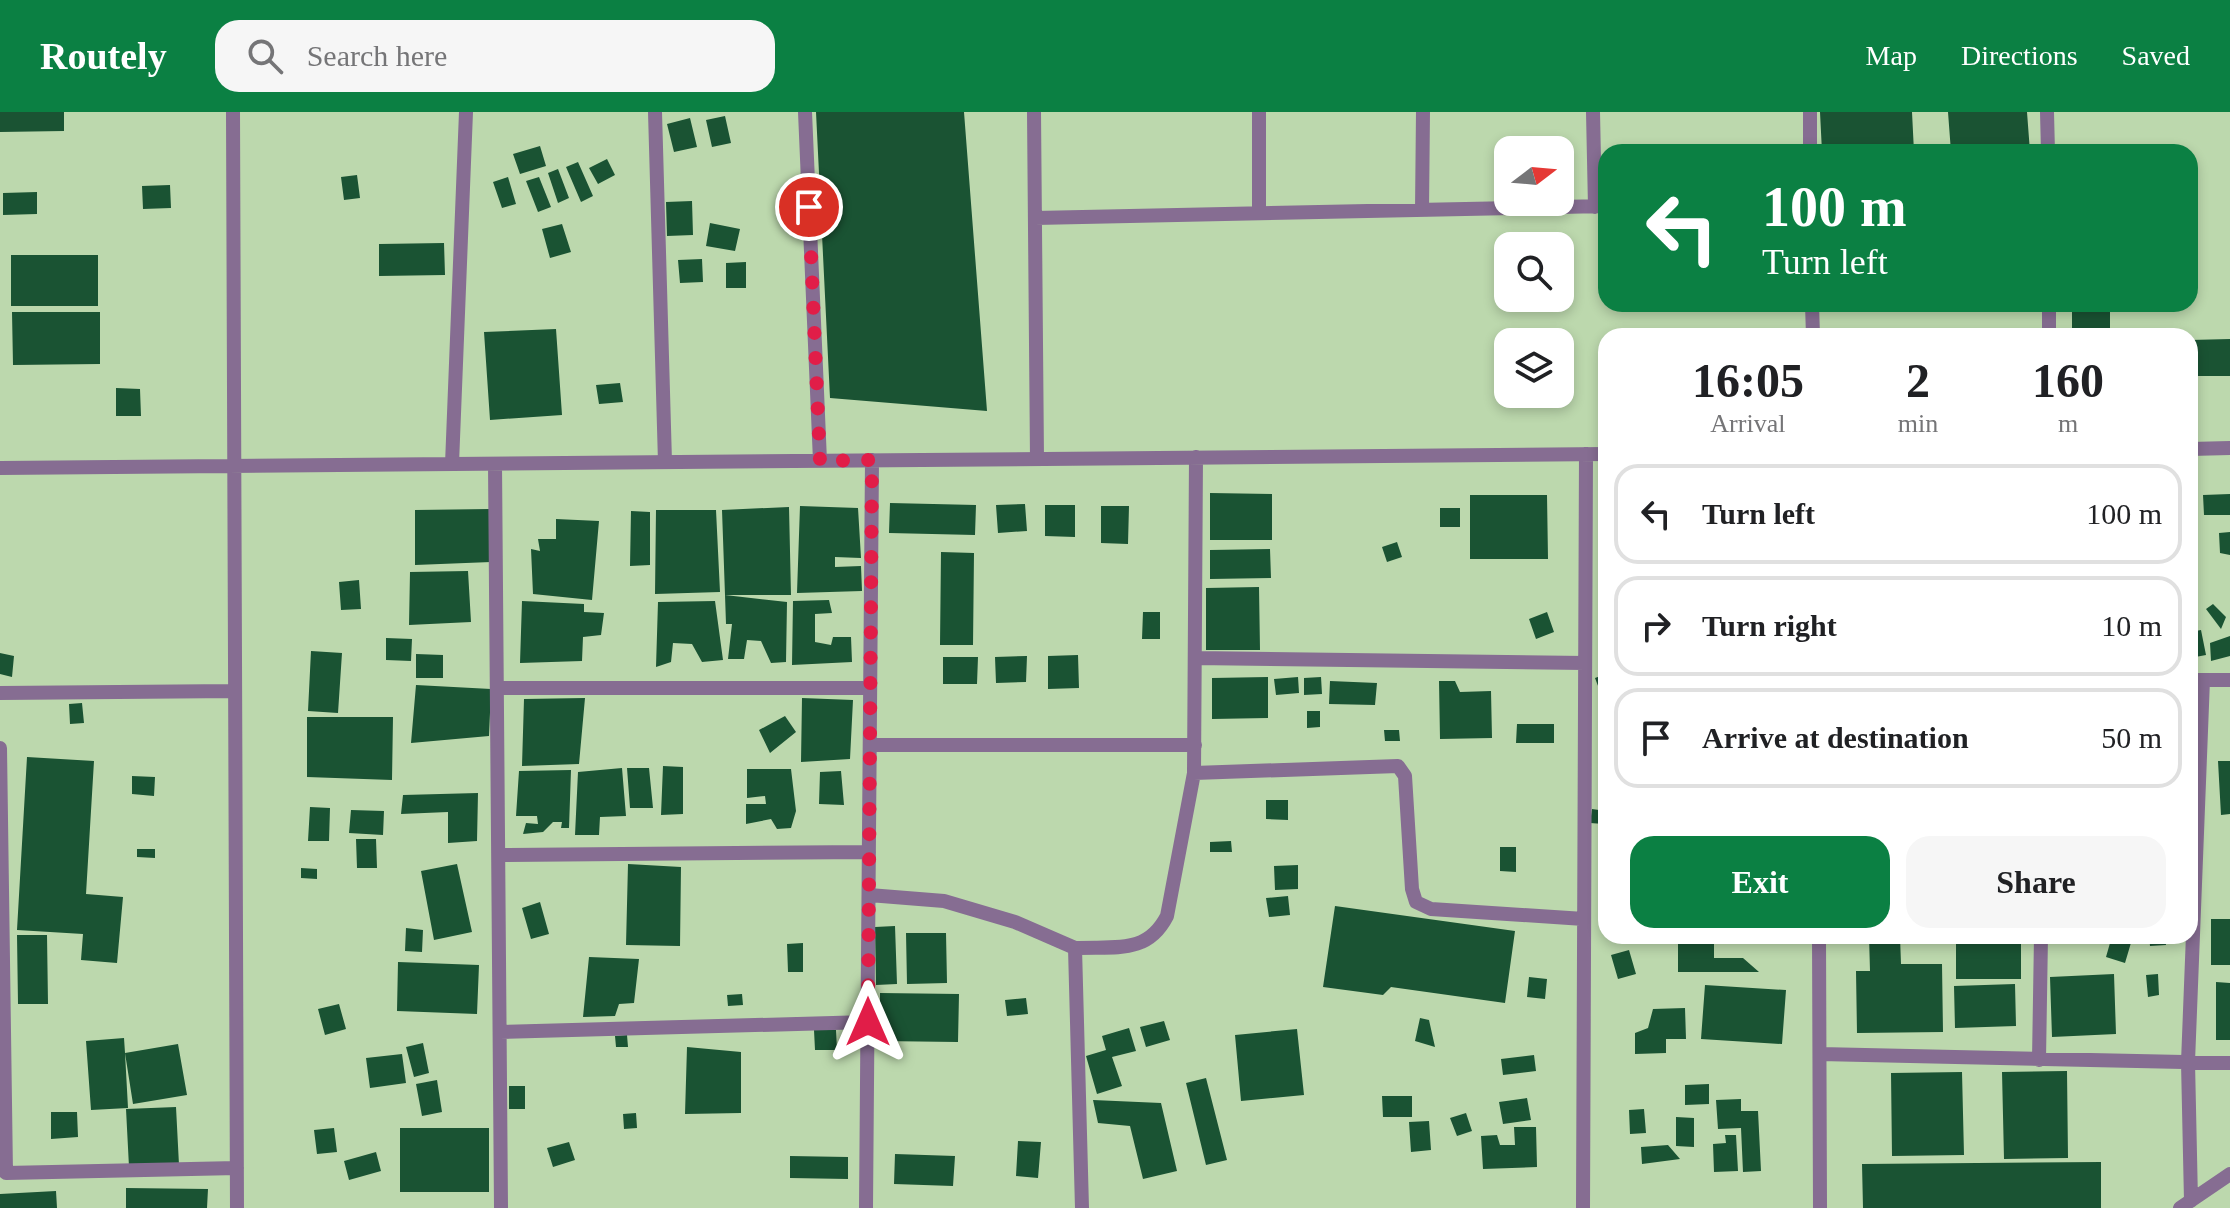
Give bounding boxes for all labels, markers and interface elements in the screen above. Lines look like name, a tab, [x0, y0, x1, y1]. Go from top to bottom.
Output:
search box	[215, 20, 775, 92]
icon: search	[243, 34, 287, 78]
text: Routely	[40, 35, 167, 77]
text: Search here	[307, 39, 447, 72]
text: Map	[1866, 40, 1917, 71]
text: Directions	[1961, 40, 2078, 71]
text: Saved	[2122, 40, 2190, 71]
north arrow	[1494, 136, 1574, 216]
map controls	[1494, 136, 1574, 408]
pin	[775, 173, 843, 241]
icon: left	[1630, 176, 1734, 280]
text: 100 m	[1762, 176, 1907, 238]
icon: arrive	[787, 185, 831, 229]
button: search	[1494, 232, 1574, 312]
text: Turn left	[1762, 242, 1888, 282]
button: layers	[1494, 328, 1574, 408]
text: 16:05	[1692, 354, 1804, 407]
text: 2	[1906, 354, 1930, 407]
text: 160	[2032, 354, 2104, 407]
text: Arrival	[1710, 409, 1785, 438]
text: min	[1898, 409, 1938, 438]
text: m	[2058, 409, 2078, 438]
icon: left	[1634, 492, 1678, 536]
text: Turn left	[1702, 497, 1815, 530]
text: 100 m	[2086, 497, 2162, 530]
icon: right	[1634, 604, 1678, 648]
text: Turn right	[1702, 609, 1837, 642]
text: 10 m	[2101, 609, 2162, 642]
icon: arrive	[1634, 716, 1678, 760]
text: Arrive at destination	[1702, 721, 1969, 754]
text: 50 m	[2101, 721, 2162, 754]
button: Exit	[1630, 836, 1890, 928]
button: Share	[1906, 836, 2166, 928]
position arrow	[826, 980, 910, 1064]

